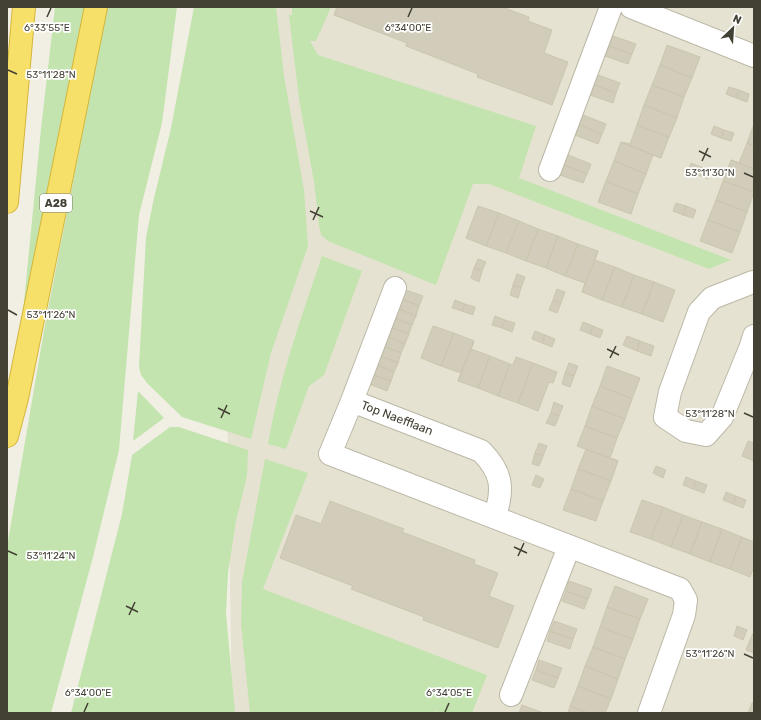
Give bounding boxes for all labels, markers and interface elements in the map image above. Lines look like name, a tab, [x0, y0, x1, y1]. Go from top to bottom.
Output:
north arrow	[713, 8, 753, 48]
text: N	[731, 12, 743, 27]
text: 6°33'55"E	[24, 22, 70, 34]
text: 6°34'00"E	[385, 22, 431, 34]
text: 53°11'28"N	[26, 69, 76, 81]
text: 53°11'30"N	[685, 167, 735, 179]
road number: A28	[40, 194, 72, 212]
text: 53°11'26"N	[27, 309, 75, 321]
street label: Top Naefflaan	[359, 398, 435, 438]
text: 53°11'28"N	[685, 408, 735, 420]
text: 53°11'24"N	[26, 550, 76, 562]
text: 53°11'26"N	[686, 648, 734, 660]
text: 6°34'00"E	[65, 687, 111, 699]
text: 6°34'05"E	[426, 687, 472, 699]

